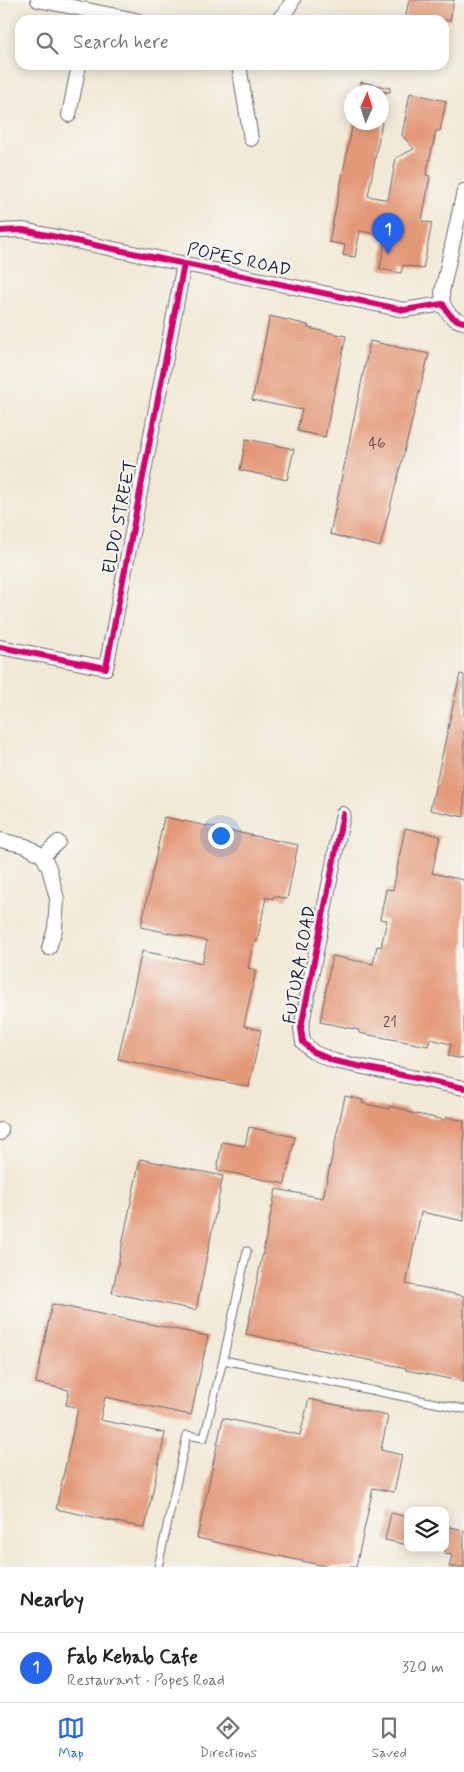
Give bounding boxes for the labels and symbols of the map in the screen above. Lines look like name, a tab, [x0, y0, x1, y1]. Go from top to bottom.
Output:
north arrow	[344, 85, 389, 130]
pin: 1	[372, 213, 404, 254]
street label: POPES ROAD	[185, 237, 293, 283]
house number: 46	[368, 434, 386, 454]
street label: ELDO STREET	[97, 458, 143, 576]
your location	[208, 823, 234, 849]
street label: FUTURA ROAD	[278, 904, 322, 1026]
house number: 21	[383, 1013, 397, 1033]

